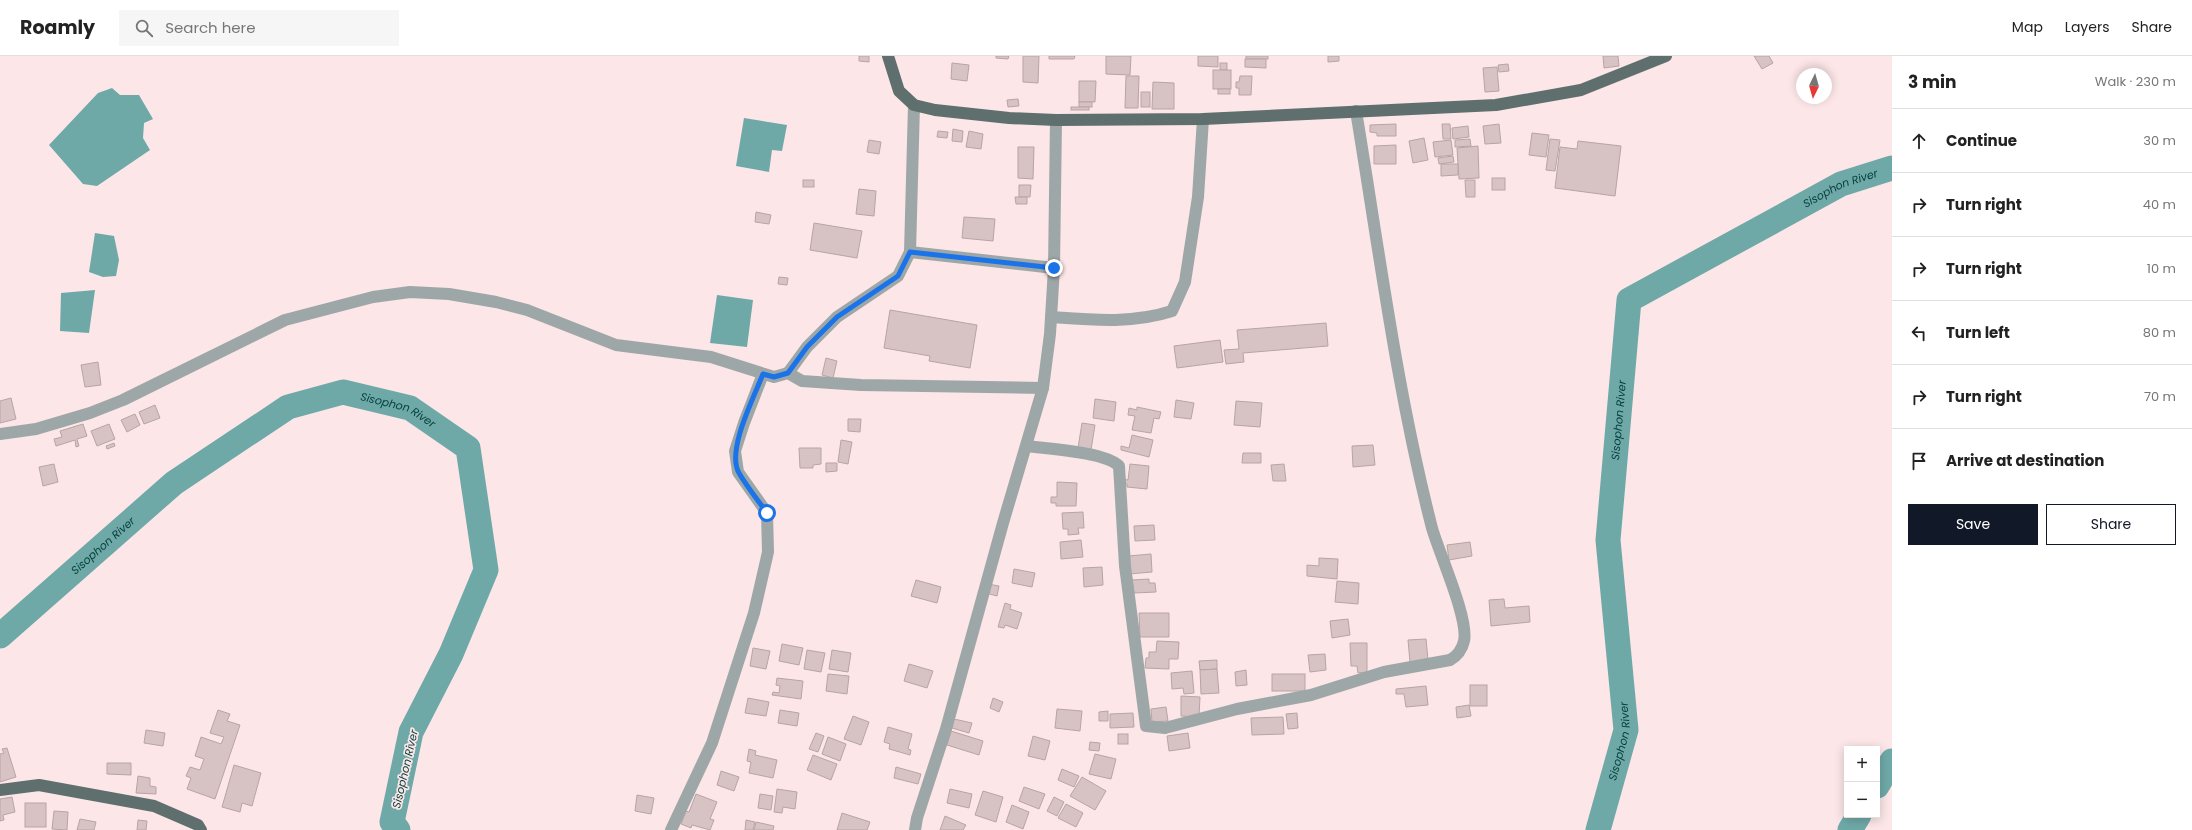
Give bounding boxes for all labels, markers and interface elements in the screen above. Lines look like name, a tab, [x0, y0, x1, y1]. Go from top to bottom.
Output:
search box	[119, 10, 399, 46]
text: Roamly	[20, 14, 95, 41]
icon: search	[133, 17, 155, 39]
text: Search here	[165, 17, 256, 38]
text: Map	[2012, 17, 2043, 37]
text: Layers	[2065, 17, 2109, 37]
text: Share	[2131, 17, 2172, 37]
north arrow	[1796, 68, 1832, 104]
text: 3 min	[1908, 70, 1956, 94]
text: Walk · 230 m	[2095, 72, 2176, 91]
icon: ahead	[1908, 130, 1930, 152]
text: Continue	[1946, 130, 2017, 151]
text: 30 m	[2143, 131, 2176, 150]
water label: Sisophon River	[1800, 165, 1880, 211]
icon: right	[1908, 194, 1930, 216]
text: Turn right	[1946, 194, 2022, 215]
text: 40 m	[2143, 195, 2176, 214]
icon: right	[1908, 258, 1930, 280]
text: Turn right	[1946, 258, 2022, 279]
route end	[1045, 259, 1063, 277]
text: 10 m	[2147, 259, 2176, 278]
icon: left	[1908, 322, 1930, 344]
text: Turn left	[1946, 322, 2010, 343]
text: 80 m	[2143, 323, 2176, 342]
water label: Sisophon River	[1607, 379, 1630, 461]
icon: right	[1908, 386, 1930, 408]
text: Turn right	[1946, 386, 2022, 407]
text: 70 m	[2144, 387, 2176, 406]
water label: Sisophon River	[359, 388, 440, 432]
icon: arrive	[1908, 450, 1930, 472]
text: Arrive at destination	[1946, 450, 2104, 471]
route start	[758, 504, 776, 522]
button: Save	[1908, 504, 2038, 545]
button: Share	[2046, 504, 2176, 545]
water label: Sisophon River	[67, 512, 139, 578]
water label: Sisophon River	[1604, 700, 1634, 782]
water label: Sisophon River	[388, 727, 422, 810]
map controls	[1844, 746, 1880, 818]
button: +	[1844, 746, 1880, 782]
button: −	[1844, 782, 1880, 818]

